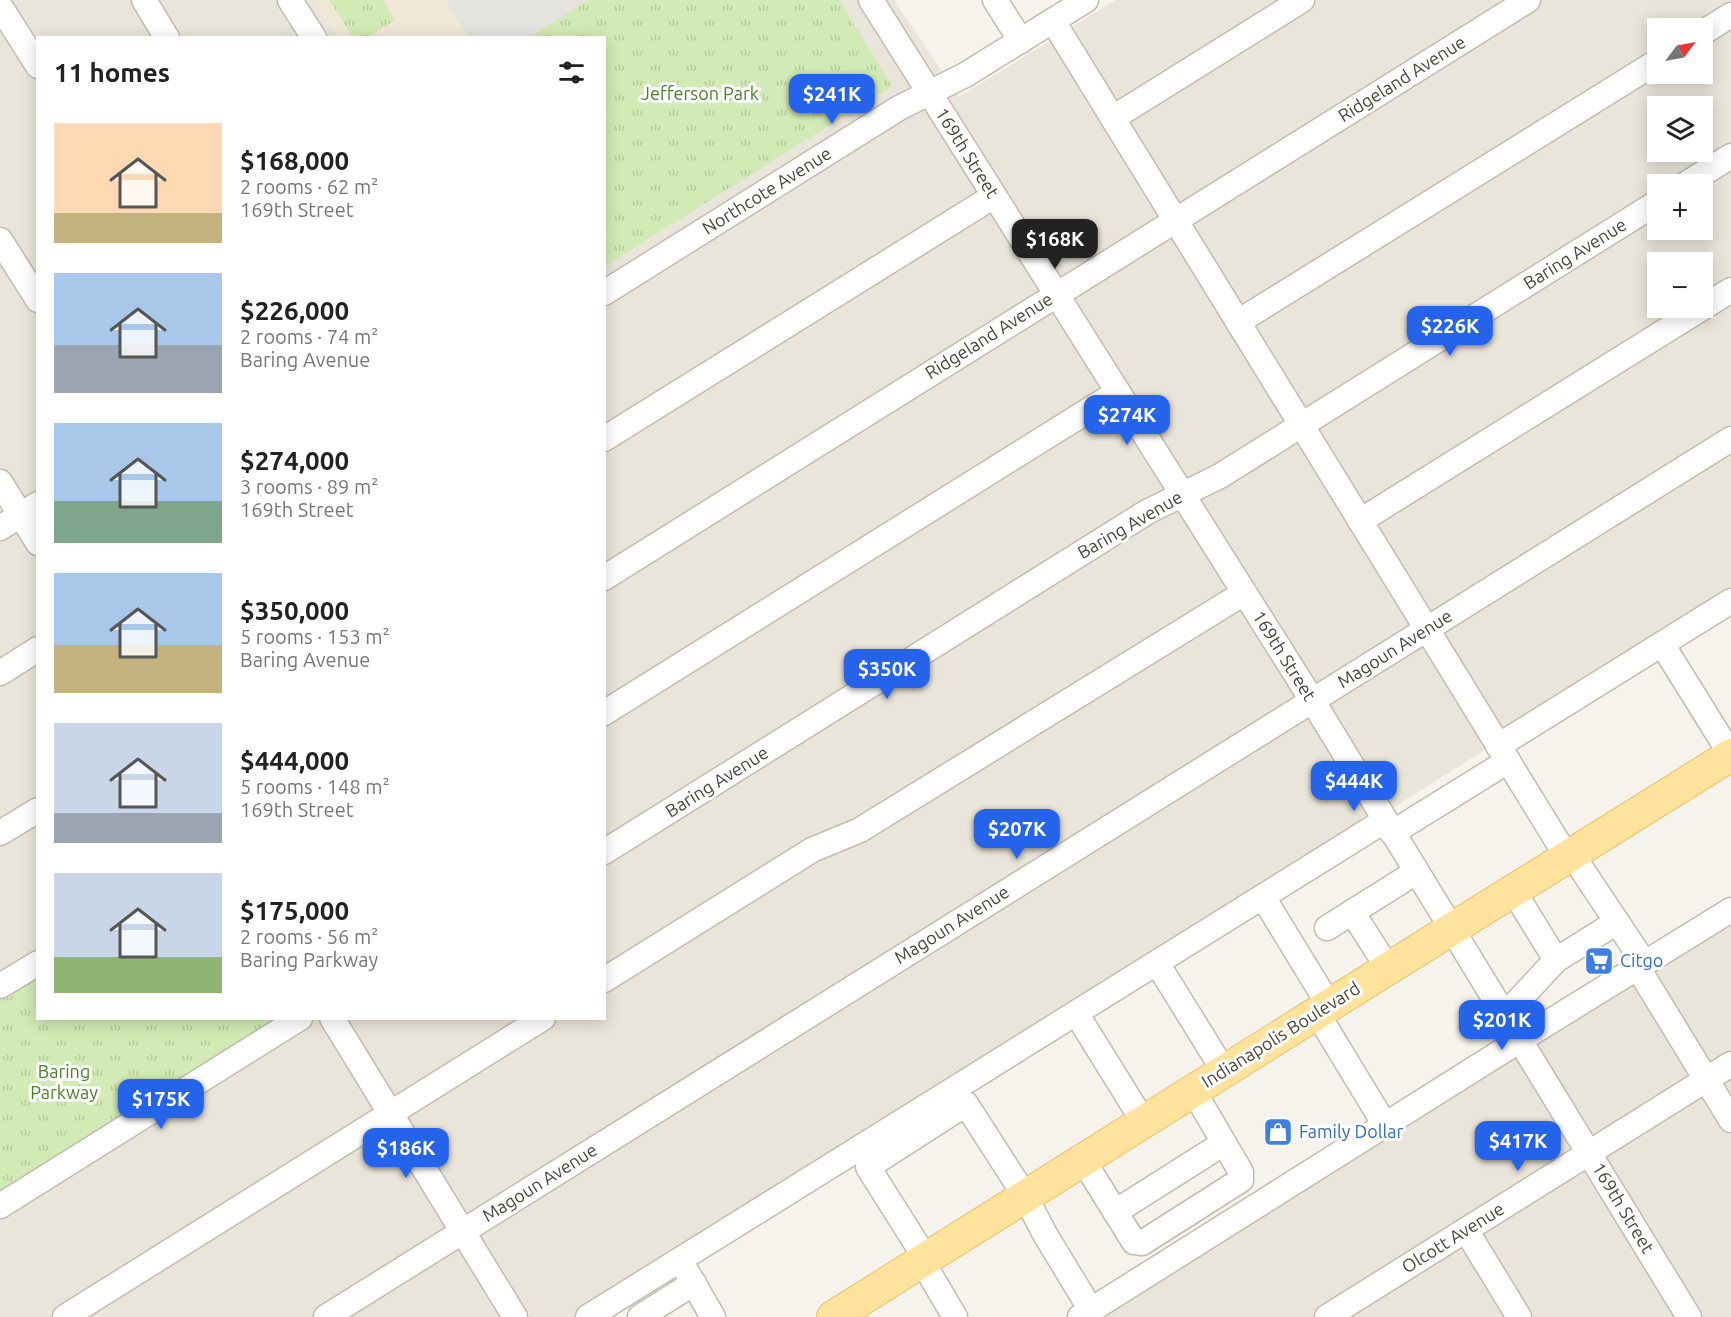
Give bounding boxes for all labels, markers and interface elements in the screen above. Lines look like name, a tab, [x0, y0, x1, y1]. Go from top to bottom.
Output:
north arrow	[1647, 18, 1713, 84]
map controls	[1647, 18, 1713, 318]
street label: Ridgeland Avenue	[1334, 31, 1469, 125]
icon: filters	[555, 56, 588, 89]
text: 11 homes	[54, 58, 170, 87]
pin: $241K	[790, 74, 874, 125]
text: $241K	[803, 82, 861, 105]
park label: Jefferson Park	[641, 83, 759, 103]
button: layers	[1647, 96, 1713, 162]
street label: 169th Street	[932, 104, 1003, 201]
street label: Northcote Avenue	[698, 142, 835, 238]
text: $168,000	[240, 146, 349, 175]
icon: home	[102, 147, 174, 219]
button: +	[1647, 174, 1713, 240]
text: 2 rooms · 62 m²	[240, 175, 378, 198]
text: 169th Street	[240, 198, 354, 221]
street label: Baring Avenue	[1519, 214, 1629, 293]
pin: $168K	[1013, 219, 1097, 270]
text: $168K	[1026, 227, 1084, 250]
button: −	[1647, 252, 1713, 318]
street label: Ridgeland Avenue	[921, 288, 1056, 382]
text: $226,000	[240, 296, 349, 325]
icon: home	[102, 297, 174, 369]
pin: $226K	[1408, 306, 1492, 357]
text: $226K	[1421, 314, 1479, 337]
text: 2 rooms · 74 m²	[240, 325, 378, 348]
text: Baring Avenue	[240, 348, 370, 371]
pin: $274K	[1085, 395, 1169, 446]
text: $274K	[1098, 403, 1156, 426]
text: $274,000	[240, 446, 349, 475]
icon: home	[102, 447, 174, 519]
text: 3 rooms · 89 m²	[240, 475, 378, 498]
street label: Baring Avenue	[1074, 486, 1185, 562]
text: 169th Street	[240, 498, 354, 521]
text: $350,000	[240, 596, 349, 625]
icon: home	[102, 597, 174, 669]
street label: Magoun Avenue	[1334, 605, 1455, 691]
street label: 169th Street	[1249, 607, 1320, 704]
text: 5 rooms · 153 m²	[240, 625, 390, 648]
text: Baring Avenue	[240, 648, 370, 671]
pin: $350K	[845, 649, 929, 700]
text: $350K	[858, 657, 916, 680]
street label: Baring Avenue	[661, 742, 771, 821]
text: $444,000	[240, 746, 349, 775]
icon: home	[102, 747, 174, 819]
pin: $444K	[1312, 761, 1396, 812]
text: $444K	[1325, 769, 1383, 792]
text: 5 rooms · 148 m²	[240, 775, 390, 798]
text: 169th Street	[240, 798, 354, 821]
pin: $207K	[975, 809, 1059, 860]
text: $207K	[988, 817, 1046, 840]
street label: Magoun Avenue	[891, 881, 1012, 967]
text: $175,000	[240, 896, 349, 925]
icon: home	[102, 897, 174, 969]
text: 2 rooms · 56 m²	[240, 925, 378, 948]
supermarket icon: Citgo	[1583, 945, 1615, 977]
text: Baring Parkway	[240, 948, 378, 971]
place label: Citgo	[1620, 950, 1663, 970]
street label: Indianapolis Boulevard	[1198, 977, 1363, 1091]
pin: $201K	[1460, 1000, 1544, 1051]
text: $201K	[1473, 1008, 1531, 1031]
park label: Baring Parkway	[30, 1061, 98, 1102]
pin: $175K	[119, 1079, 203, 1130]
text: $175K	[132, 1087, 190, 1110]
shop icon: Family Dollar	[1262, 1116, 1294, 1148]
place label: Family Dollar	[1299, 1121, 1403, 1141]
pin: $417K	[1476, 1121, 1560, 1172]
pin: $186K	[364, 1128, 448, 1179]
text: $417K	[1489, 1129, 1547, 1152]
text: $186K	[377, 1136, 435, 1159]
street label: Magoun Avenue	[479, 1139, 600, 1225]
street label: 169th Street	[1589, 1159, 1659, 1256]
street label: Olcott Avenue	[1398, 1198, 1507, 1276]

